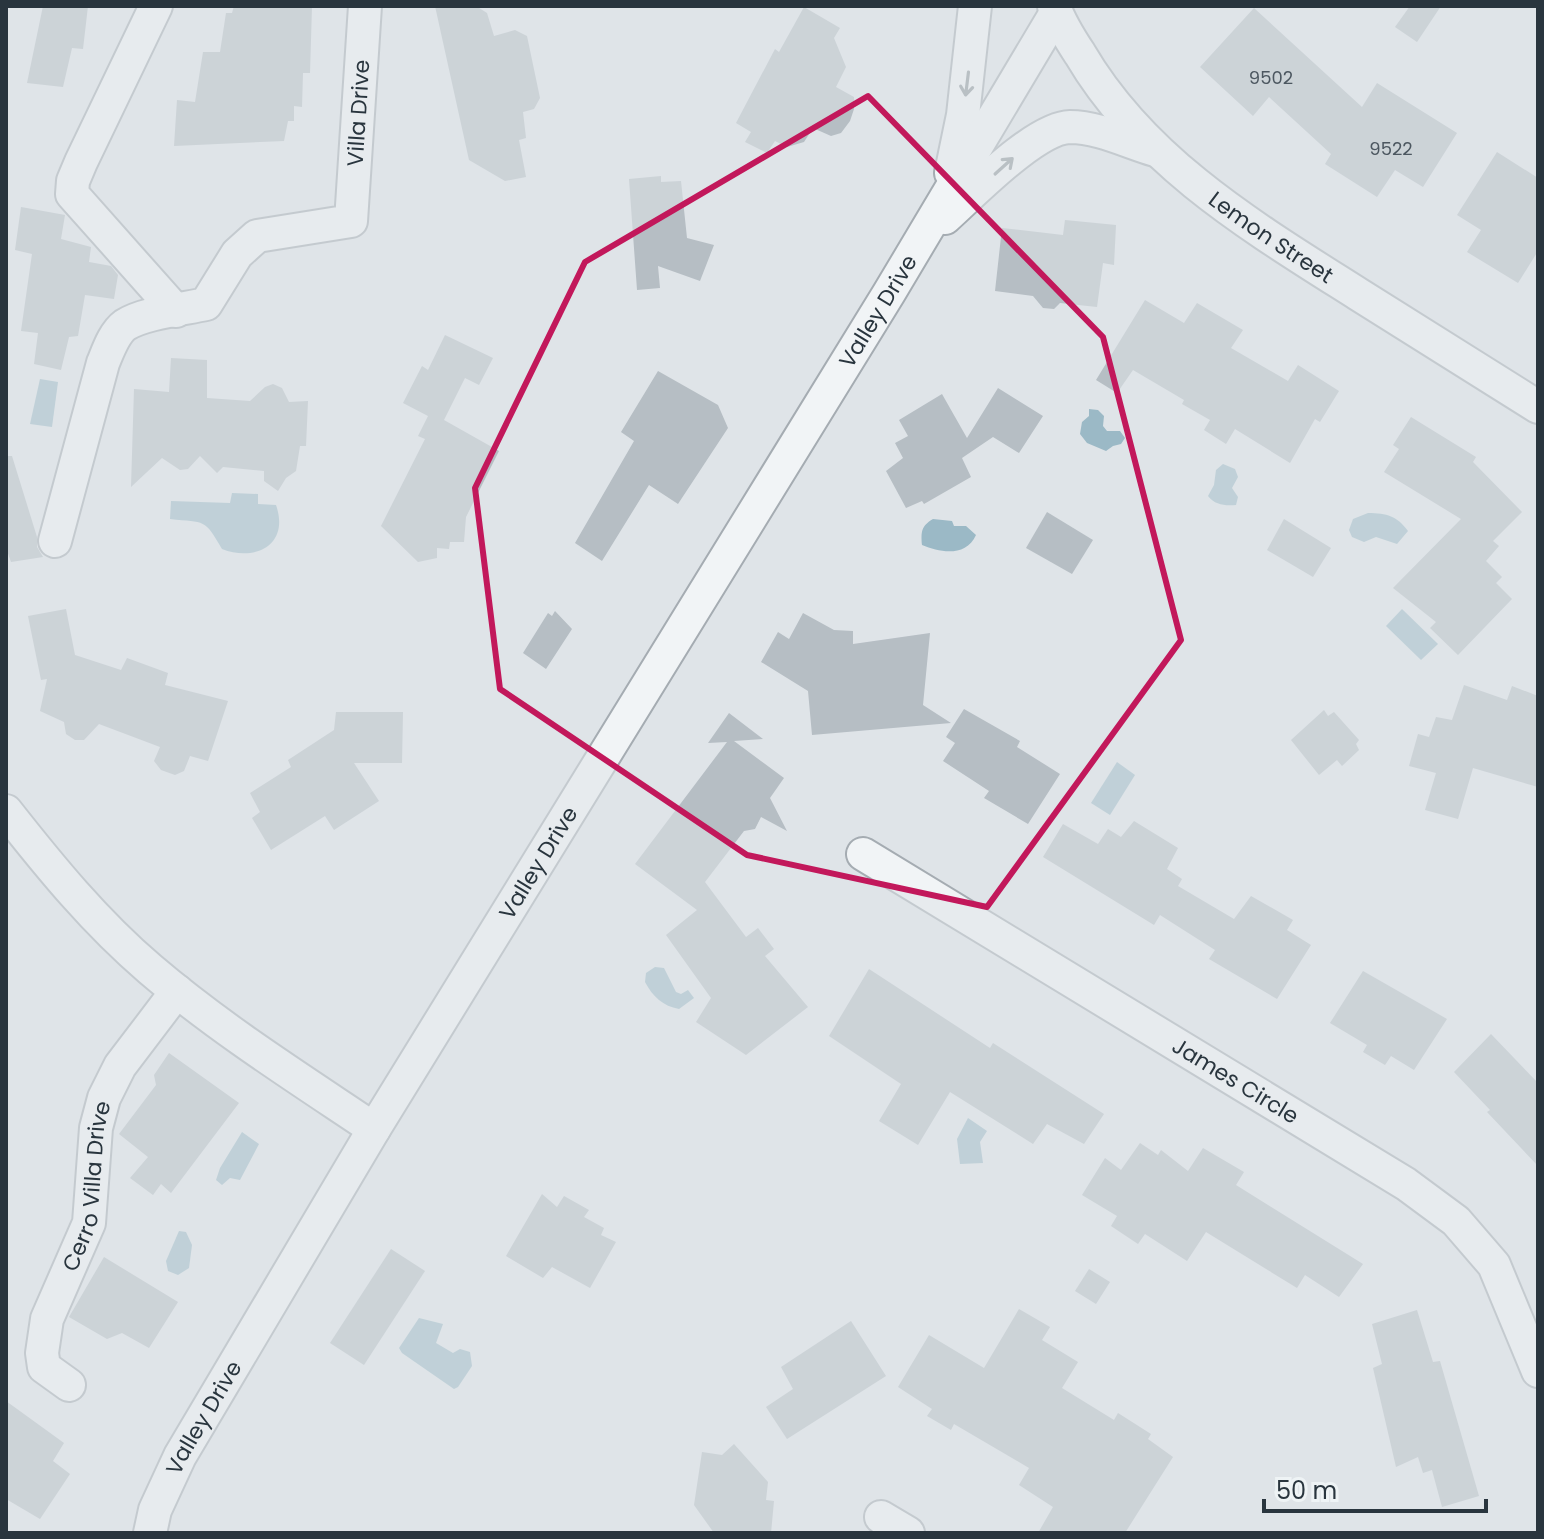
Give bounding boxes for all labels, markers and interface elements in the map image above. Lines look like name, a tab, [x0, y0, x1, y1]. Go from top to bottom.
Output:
street label: Villa Drive	[340, 59, 377, 167]
house number: 9502	[1249, 65, 1293, 90]
one-way arrow	[959, 70, 974, 96]
house number: 9522	[1369, 136, 1413, 161]
one-way arrow	[994, 157, 1014, 176]
street label: Lemon Street	[1202, 184, 1339, 291]
street label: Valley Drive	[832, 249, 925, 374]
street label: Valley Drive	[492, 801, 585, 925]
street label: James Circle	[1166, 1030, 1305, 1131]
street label: Cerro Villa Drive	[55, 1097, 119, 1276]
street label: Valley Drive	[158, 1355, 249, 1480]
scale bar	[1264, 1463, 1486, 1513]
text: 50 m	[1276, 1474, 1337, 1507]

